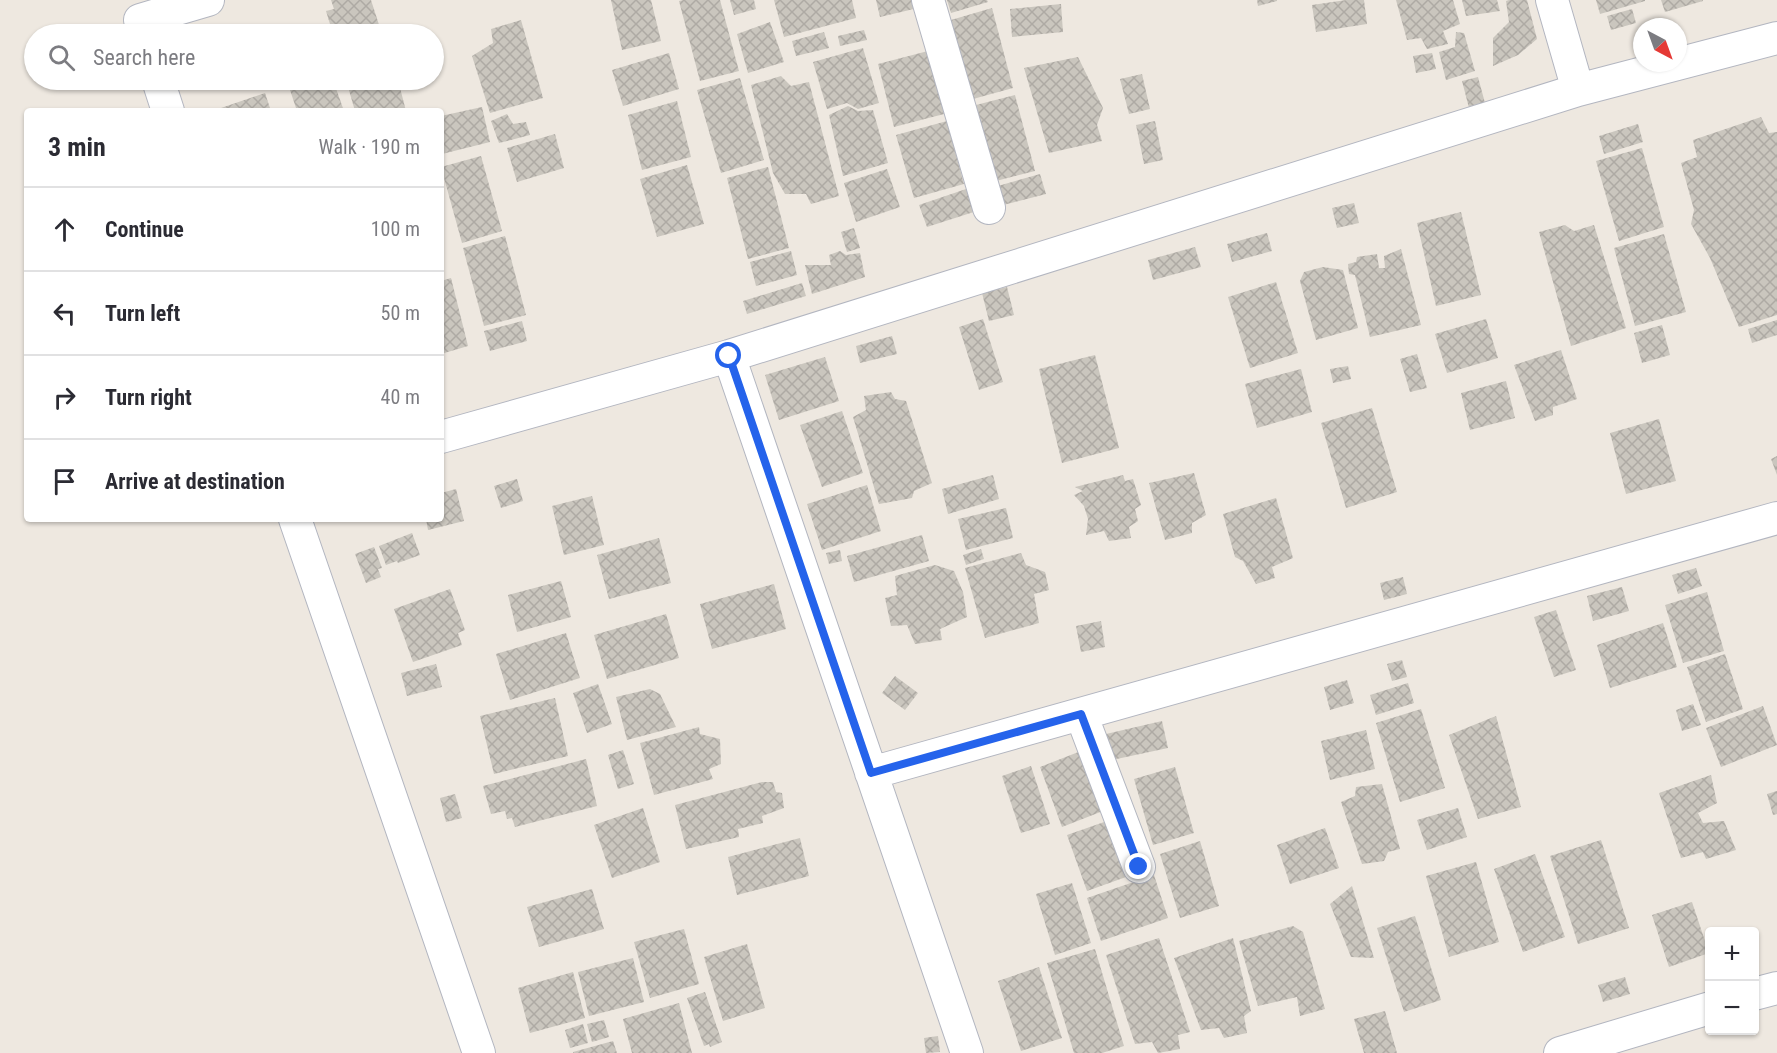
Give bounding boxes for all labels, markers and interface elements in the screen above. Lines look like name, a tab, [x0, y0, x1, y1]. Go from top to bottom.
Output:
north arrow	[1633, 18, 1687, 72]
search box	[24, 24, 444, 90]
icon: search	[45, 41, 78, 74]
text: Search here	[93, 45, 195, 70]
text: 3 min	[48, 132, 106, 162]
text: Walk · 190 m	[319, 135, 420, 159]
icon: ahead	[48, 213, 81, 246]
text: Continue	[105, 217, 184, 242]
text: 100 m	[371, 217, 420, 241]
icon: left	[48, 297, 81, 330]
text: Turn left	[105, 301, 180, 326]
text: 50 m	[381, 301, 420, 325]
route start	[715, 342, 741, 368]
icon: right	[48, 381, 81, 414]
text: Turn right	[105, 385, 192, 410]
text: 40 m	[381, 385, 420, 409]
icon: arrive	[48, 465, 81, 498]
text: Arrive at destination	[105, 469, 285, 494]
route end	[1125, 853, 1151, 879]
map controls	[1705, 927, 1759, 1035]
button: +	[1705, 927, 1759, 981]
button: −	[1705, 981, 1759, 1035]

